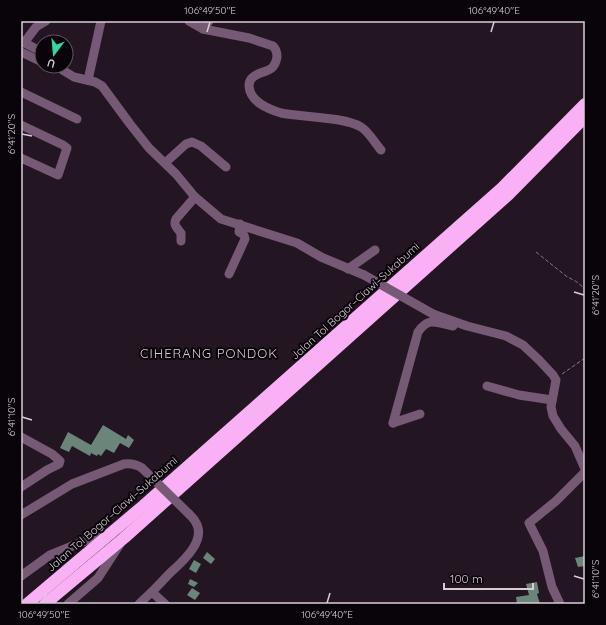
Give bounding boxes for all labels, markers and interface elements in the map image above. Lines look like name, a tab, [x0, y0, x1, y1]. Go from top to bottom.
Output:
text: 106°49'50"E	[184, 4, 236, 17]
text: 106°49'40"E	[468, 4, 520, 17]
north arrow	[34, 34, 74, 74]
text: U	[46, 56, 57, 71]
text: 6°41'20"S	[5, 113, 18, 154]
street label: Jalan Tol Bogor–Ciawi–Sukabumi	[288, 239, 422, 363]
text: 6°41'20"S	[589, 274, 602, 315]
district label: CIHERANG PONDOK	[140, 345, 278, 361]
text: 6°41'10"S	[5, 397, 18, 436]
street label: Jalan Tol Bogor–Ciawi–Sukabumi	[44, 453, 180, 575]
text: 6°41'10"S	[589, 559, 602, 598]
scale bar	[444, 565, 533, 591]
text: 100 m	[450, 571, 483, 586]
text: 106°49'50"E	[18, 608, 70, 621]
text: 106°49'40"E	[301, 608, 353, 621]

